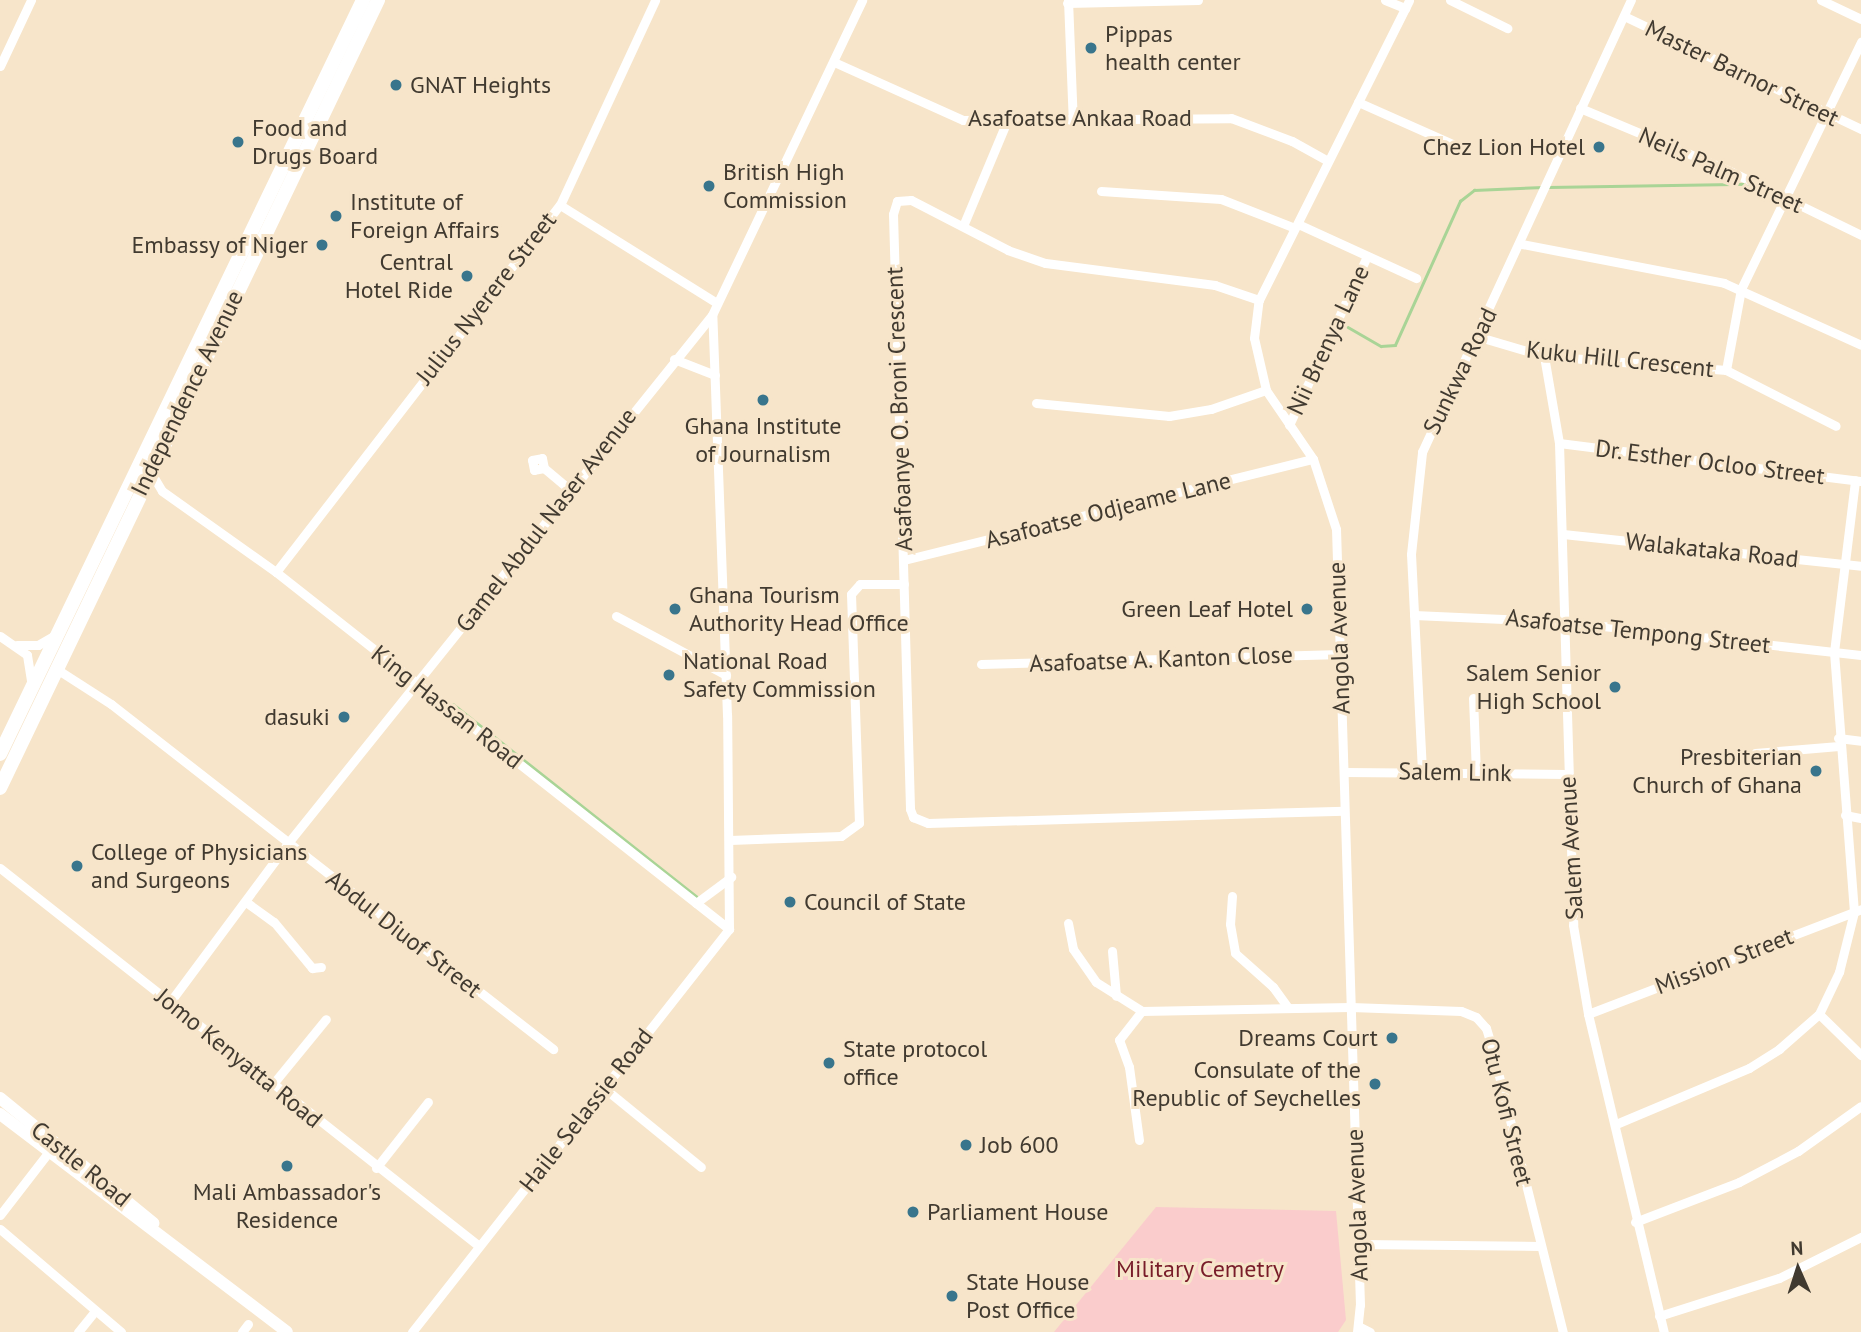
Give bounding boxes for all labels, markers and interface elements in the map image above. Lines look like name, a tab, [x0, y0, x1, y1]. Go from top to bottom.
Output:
street label: Master Barnor Street	[1641, 14, 1843, 132]
place label: Pippas health center	[1105, 20, 1241, 76]
marker: Pippas health center	[1083, 40, 1099, 56]
place label: GNAT Heights	[410, 71, 552, 99]
marker: GNAT Heights	[388, 77, 404, 93]
street label: Asafoatse Ankaa Road	[968, 104, 1192, 132]
place label: Food and Drugs Board	[252, 114, 378, 170]
street label: Neils Palm Street	[1634, 121, 1808, 219]
place label: Chez Lion Hotel	[1422, 133, 1585, 161]
marker: Food and Drugs Board	[230, 134, 246, 150]
marker: Chez Lion Hotel	[1591, 139, 1607, 155]
place label: British High Commission	[723, 158, 847, 214]
marker: British High Commission	[701, 178, 717, 194]
place label: Institute of Foreign Affairs	[350, 188, 500, 244]
street label: Julius Nyerere Street	[410, 206, 562, 390]
marker: Institute of Foreign Affairs	[328, 208, 344, 224]
place label: Embassy of Niger	[131, 231, 308, 259]
marker: Embassy of Niger	[314, 237, 330, 253]
place label: Central Hotel Ride	[345, 248, 453, 304]
street label: Nii Brenya Lane	[1281, 261, 1375, 419]
street label: Asafoanye O. Broni Crescent	[880, 265, 918, 553]
marker: Central Hotel Ride	[459, 268, 475, 284]
street label: Independence Avenue	[125, 285, 249, 501]
street label: Sunkwa Road	[1417, 303, 1503, 439]
street label: Kuku Hill Crescent	[1525, 335, 1715, 383]
marker: Ghana Institute of Journalism	[755, 392, 771, 408]
street label: Gamel Abdul Naser Avenue	[449, 402, 643, 638]
place label: Ghana Institute of Journalism	[684, 412, 842, 468]
street label: Dr. Esther Ocloo Street	[1593, 434, 1827, 490]
street label: Asafoatse Odjeame Lane	[982, 466, 1234, 554]
street label: Walakataka Road	[1624, 527, 1800, 573]
street label: Angola Avenue	[1322, 561, 1356, 715]
place label: Ghana Tourism Authority Head Office	[689, 581, 909, 637]
place label: Green Leaf Hotel	[1121, 595, 1293, 623]
marker: Ghana Tourism Authority Head Office	[667, 601, 683, 617]
marker: Green Leaf Hotel	[1299, 601, 1315, 617]
street label: Asafoatse Tempong Street	[1504, 603, 1772, 659]
street label: King Hassan Road	[366, 639, 528, 775]
street label: Asafoatse A. Kanton Close	[1027, 640, 1295, 678]
place label: National Road Safety Commission	[683, 647, 877, 703]
place label: Salem Senior High School	[1466, 659, 1601, 715]
marker: National Road Safety Commission	[661, 667, 677, 683]
marker: Salem Senior High School	[1607, 679, 1623, 695]
place label: dasuki	[264, 703, 330, 731]
marker: dasuki	[336, 709, 352, 725]
place label: Presbiterian Church of Ghana	[1632, 743, 1802, 799]
street label: Salem Link	[1398, 757, 1512, 787]
marker: Presbiterian Church of Ghana	[1808, 763, 1824, 779]
street label: Salem Avenue	[1553, 775, 1589, 921]
place label: College of Physicians and Surgeons	[91, 838, 307, 894]
marker: College of Physicians and Surgeons	[69, 858, 85, 874]
street label: Abdul Diuof Street	[321, 864, 487, 1004]
place label: Council of State	[804, 888, 966, 916]
marker: Council of State	[782, 894, 798, 910]
street label: Mission Street	[1651, 921, 1797, 1001]
street label: Jomo Kenyatta Road	[150, 982, 328, 1134]
street label: Haile Selassie Road	[513, 1022, 659, 1198]
place label: Dreams Court	[1238, 1024, 1378, 1052]
marker: Dreams Court	[1384, 1030, 1400, 1046]
place label: State protocol office	[843, 1035, 987, 1091]
street label: Otu Kofi Street	[1475, 1035, 1539, 1189]
marker: State protocol office	[821, 1055, 837, 1071]
place label: Consulate of the Republic of Seychelles	[1132, 1056, 1361, 1112]
marker: Consulate of the Republic of Seychelles	[1367, 1076, 1383, 1092]
street label: Castle Road	[25, 1115, 137, 1213]
street label: Angola Avenue	[1340, 1128, 1374, 1282]
place label: Job 600	[980, 1131, 1058, 1159]
marker: Job 600	[958, 1137, 974, 1153]
marker: Mali Ambassador's Residence	[279, 1158, 295, 1174]
place label: Mali Ambassador's Residence	[192, 1178, 382, 1234]
place label: Parliament House	[927, 1198, 1109, 1226]
marker: Parliament House	[905, 1204, 921, 1220]
north arrow	[1763, 1234, 1833, 1304]
text: N	[1790, 1236, 1804, 1260]
park label: Military Cemetry	[1116, 1255, 1284, 1283]
place label: State House Post Office	[966, 1268, 1089, 1324]
marker: State House Post Office	[944, 1288, 960, 1304]

